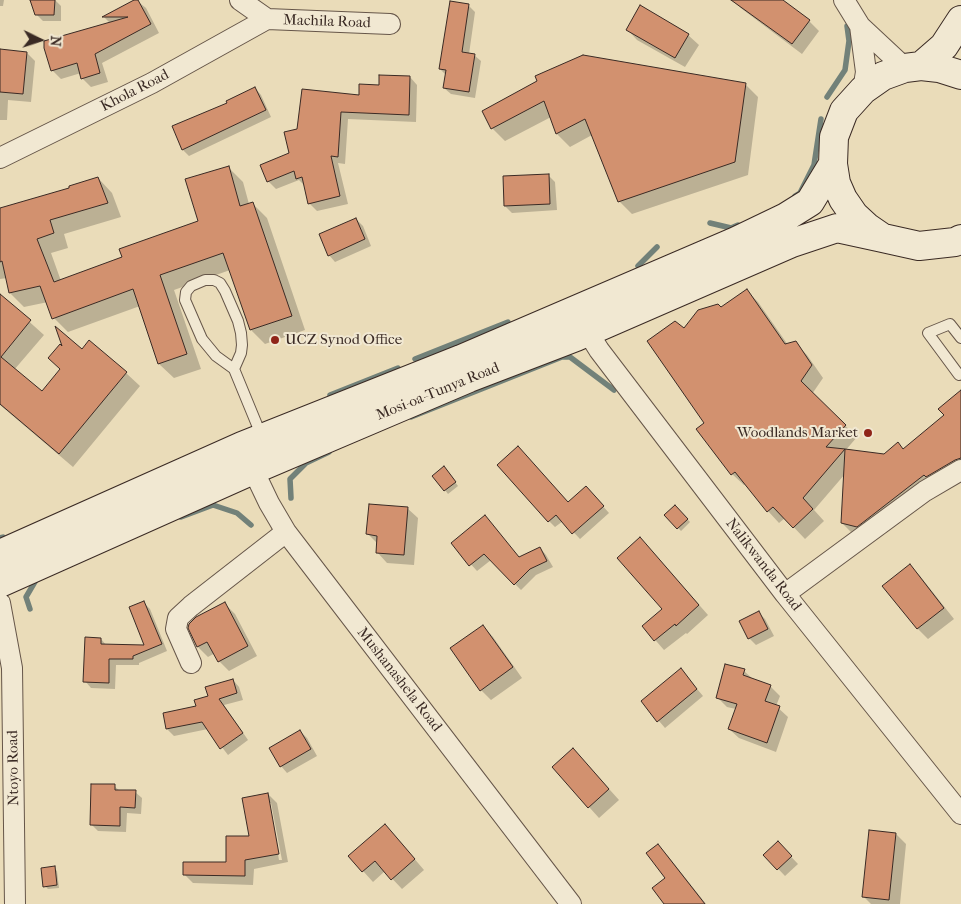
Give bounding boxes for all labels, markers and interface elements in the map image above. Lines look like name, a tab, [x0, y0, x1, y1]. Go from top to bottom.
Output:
street label: Machila Road	[283, 11, 371, 33]
north arrow	[15, 15, 65, 65]
text: N	[47, 35, 64, 47]
street label: Khola Road	[98, 66, 172, 116]
place label: UCZ Synod Office	[285, 331, 402, 349]
marker: UCZ Synod Office	[269, 334, 281, 346]
street label: Mosi-oa-Tunya Road	[374, 359, 502, 425]
place label: Woodlands Market	[737, 424, 858, 442]
marker: Woodlands Market	[862, 427, 874, 439]
street label: Nalikwanda Road	[721, 515, 805, 615]
street label: Mushanashela Road	[353, 624, 445, 736]
street label: Ntoyo Road	[4, 730, 24, 806]

